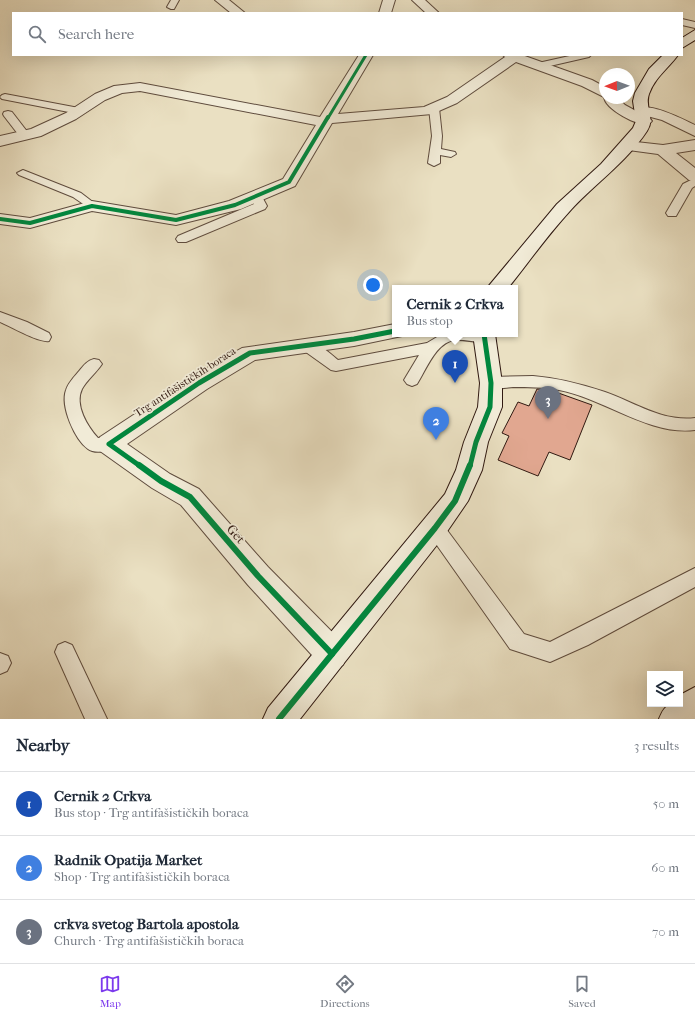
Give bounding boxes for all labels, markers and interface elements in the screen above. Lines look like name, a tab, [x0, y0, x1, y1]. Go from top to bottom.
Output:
search box	[12, 12, 683, 56]
icon: search	[26, 23, 48, 45]
text: Search here	[58, 25, 134, 43]
north arrow	[599, 68, 635, 104]
your location	[363, 275, 383, 295]
popup	[392, 285, 518, 337]
text: Cernik 2 Crkva	[406, 295, 504, 313]
text: Bus stop	[406, 313, 453, 328]
street label: Trg antifašističkih boraca	[132, 344, 239, 420]
pin: 1	[442, 350, 468, 383]
pin: 3	[535, 386, 561, 419]
pin: 2	[423, 407, 449, 440]
street label: Get	[224, 521, 249, 547]
map controls	[647, 671, 683, 707]
button: layers	[647, 671, 683, 707]
text: Nearby	[16, 735, 70, 755]
text: 3 results	[634, 738, 679, 753]
text: Cernik 2 Crkva	[54, 787, 151, 805]
text: 1	[27, 796, 31, 811]
text: 50 m	[653, 796, 679, 811]
text: Bus stop · Trg antifašističkih boraca	[54, 805, 249, 820]
text: Radnik Opatija Market	[54, 851, 202, 869]
text: 2	[26, 860, 32, 875]
text: 60 m	[651, 860, 679, 875]
text: Shop · Trg antifašističkih boraca	[54, 869, 230, 884]
text: crkva svetog Bartola apostola	[54, 915, 239, 933]
text: 3	[26, 924, 32, 939]
text: 70 m	[652, 924, 679, 939]
text: Church · Trg antifašističkih boraca	[54, 933, 244, 948]
tab: Map	[99, 973, 121, 1010]
tab: Directions	[320, 973, 370, 1010]
tab: Saved	[568, 973, 596, 1010]

